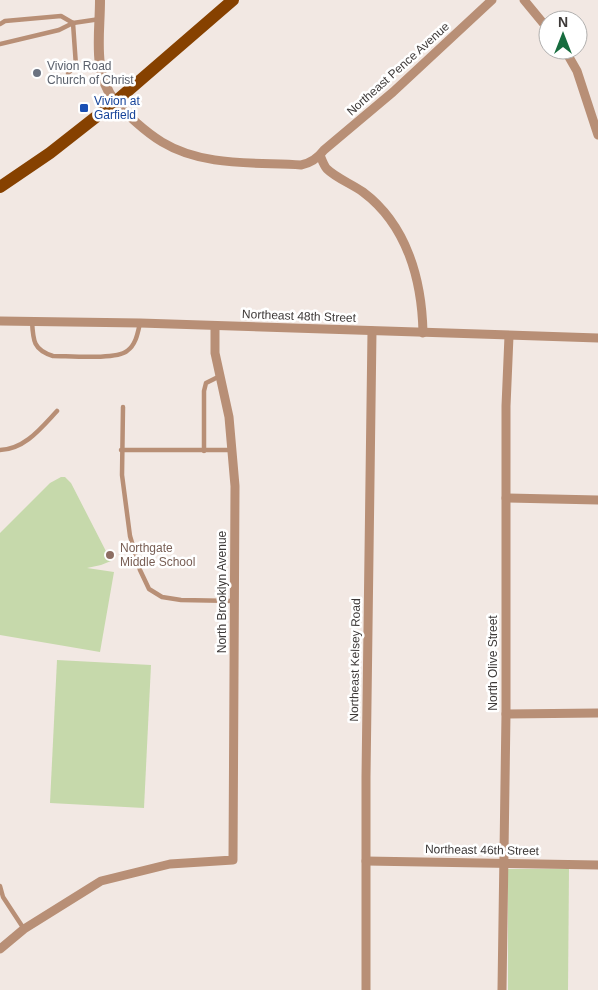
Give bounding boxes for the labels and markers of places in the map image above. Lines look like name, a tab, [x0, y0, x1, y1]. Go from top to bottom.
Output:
place label: Vivion Road Church of Christ	[47, 59, 134, 87]
marker: Vivion Road Church of Christ	[31, 67, 43, 79]
place label: Vivion at Garfield	[94, 94, 140, 122]
marker: Vivion at Garfield	[78, 102, 90, 114]
place label: Northgate Middle School	[120, 541, 195, 569]
marker: Northgate Middle School	[104, 549, 116, 561]

